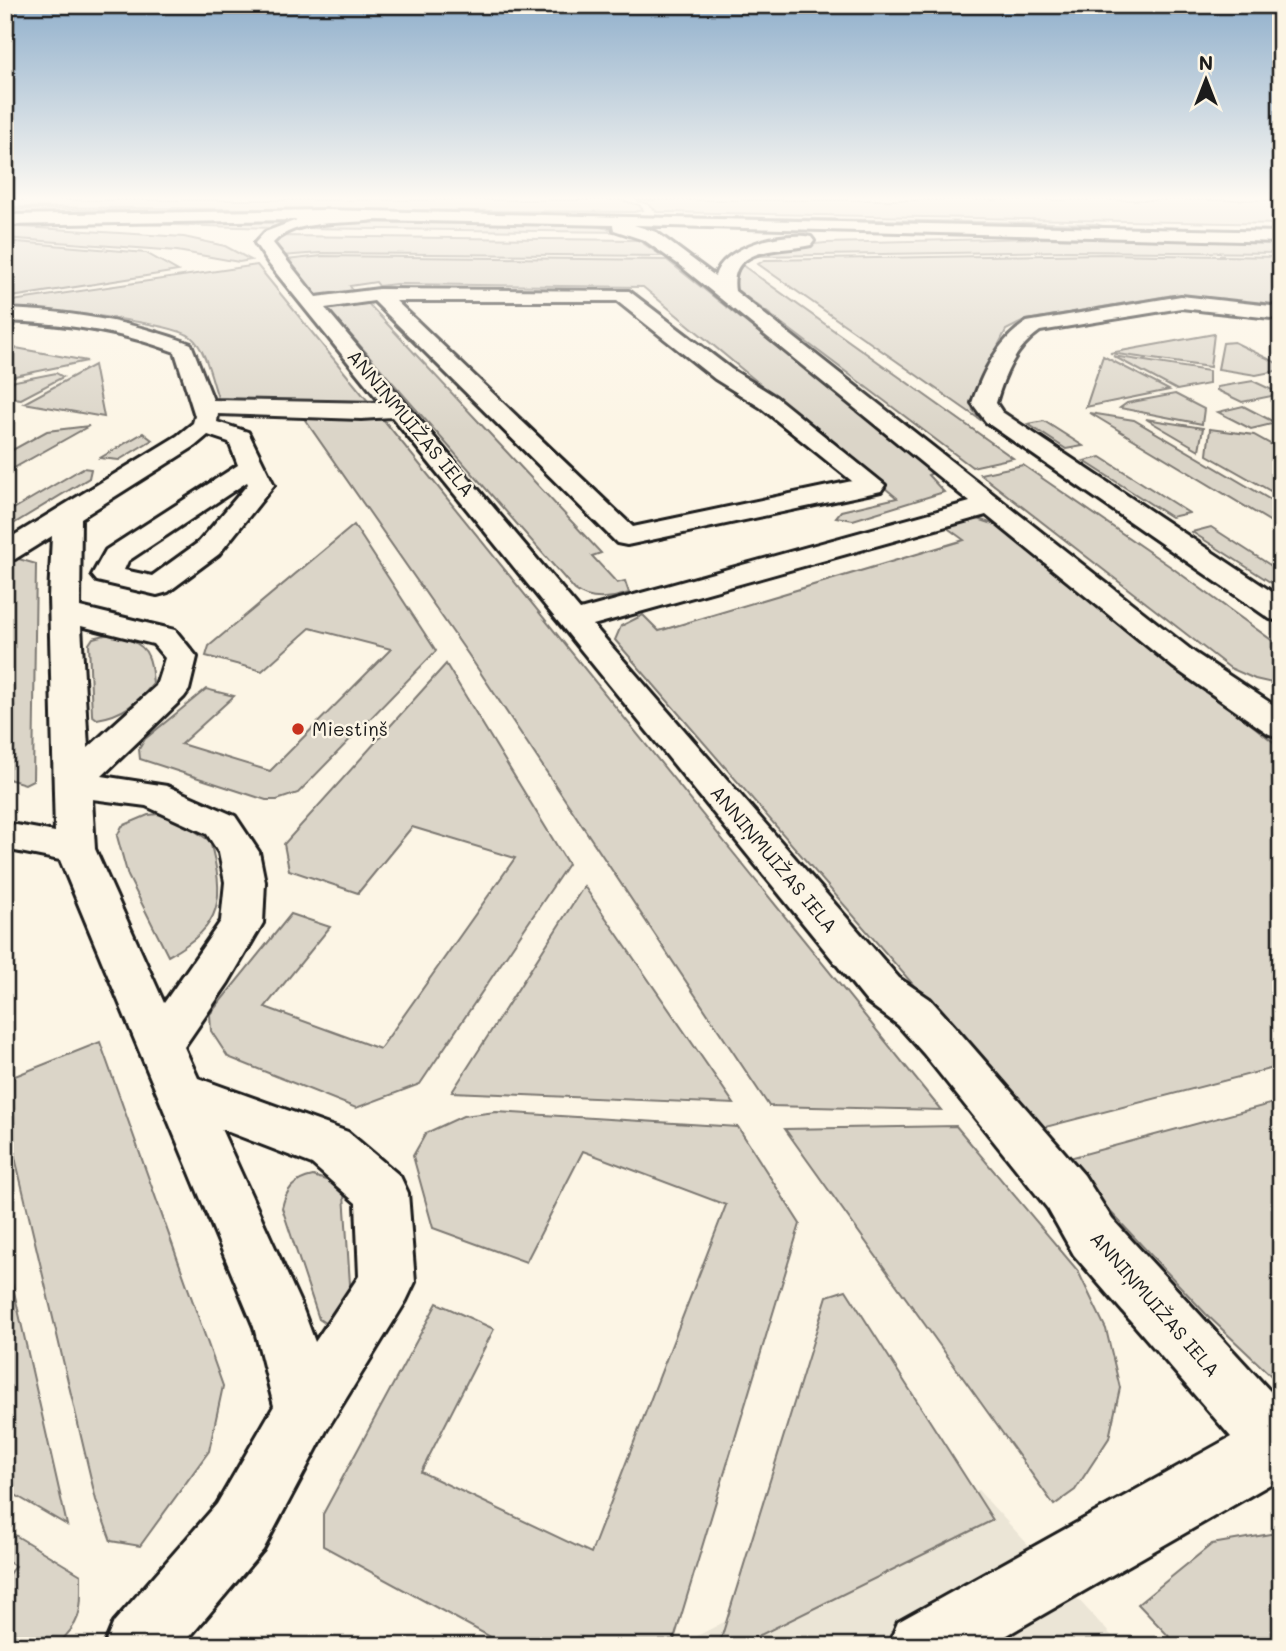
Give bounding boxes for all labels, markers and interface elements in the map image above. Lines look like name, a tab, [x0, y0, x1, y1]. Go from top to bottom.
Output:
north arrow	[1170, 46, 1240, 116]
text: N	[1199, 50, 1213, 75]
street label: ANNIŅMUIŽAS IELA	[342, 344, 480, 502]
place label: Miestiņš	[312, 716, 388, 742]
marker: Miestiņš	[290, 721, 306, 737]
street label: ANNIŅMUIŽAS IELA	[705, 780, 843, 938]
street label: ANNIŅMUIŽAS IELA	[1085, 1226, 1225, 1382]

